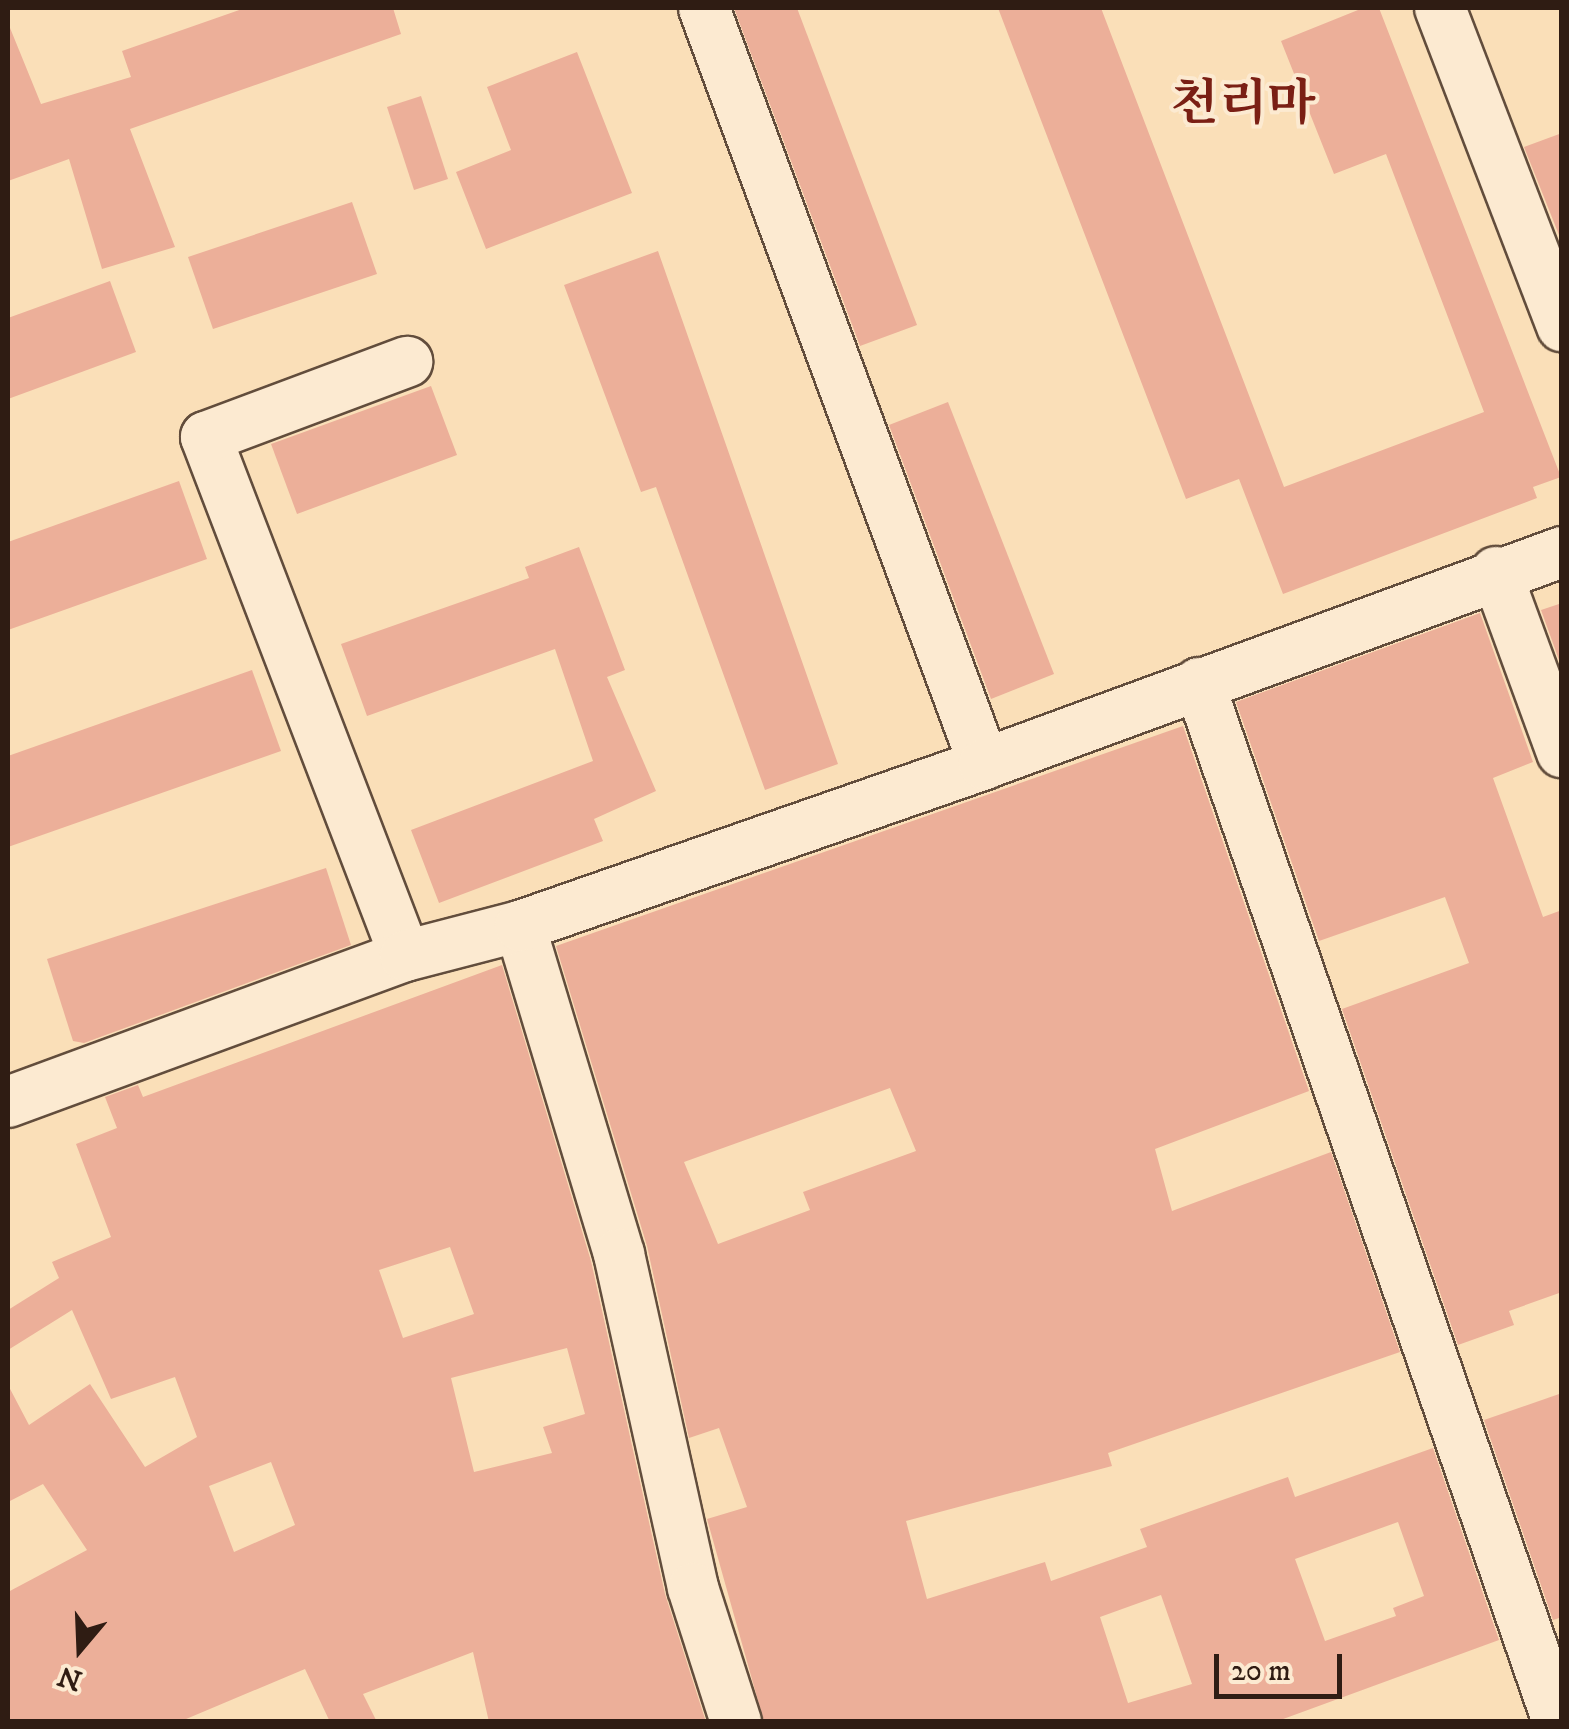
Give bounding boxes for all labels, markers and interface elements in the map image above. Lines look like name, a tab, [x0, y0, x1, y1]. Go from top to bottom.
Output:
district label: 천리마	[1171, 75, 1315, 135]
north arrow	[30, 1599, 130, 1699]
scale bar	[1219, 1634, 1346, 1696]
text: 20 m	[1231, 1653, 1291, 1690]
text: N	[54, 1658, 87, 1698]

